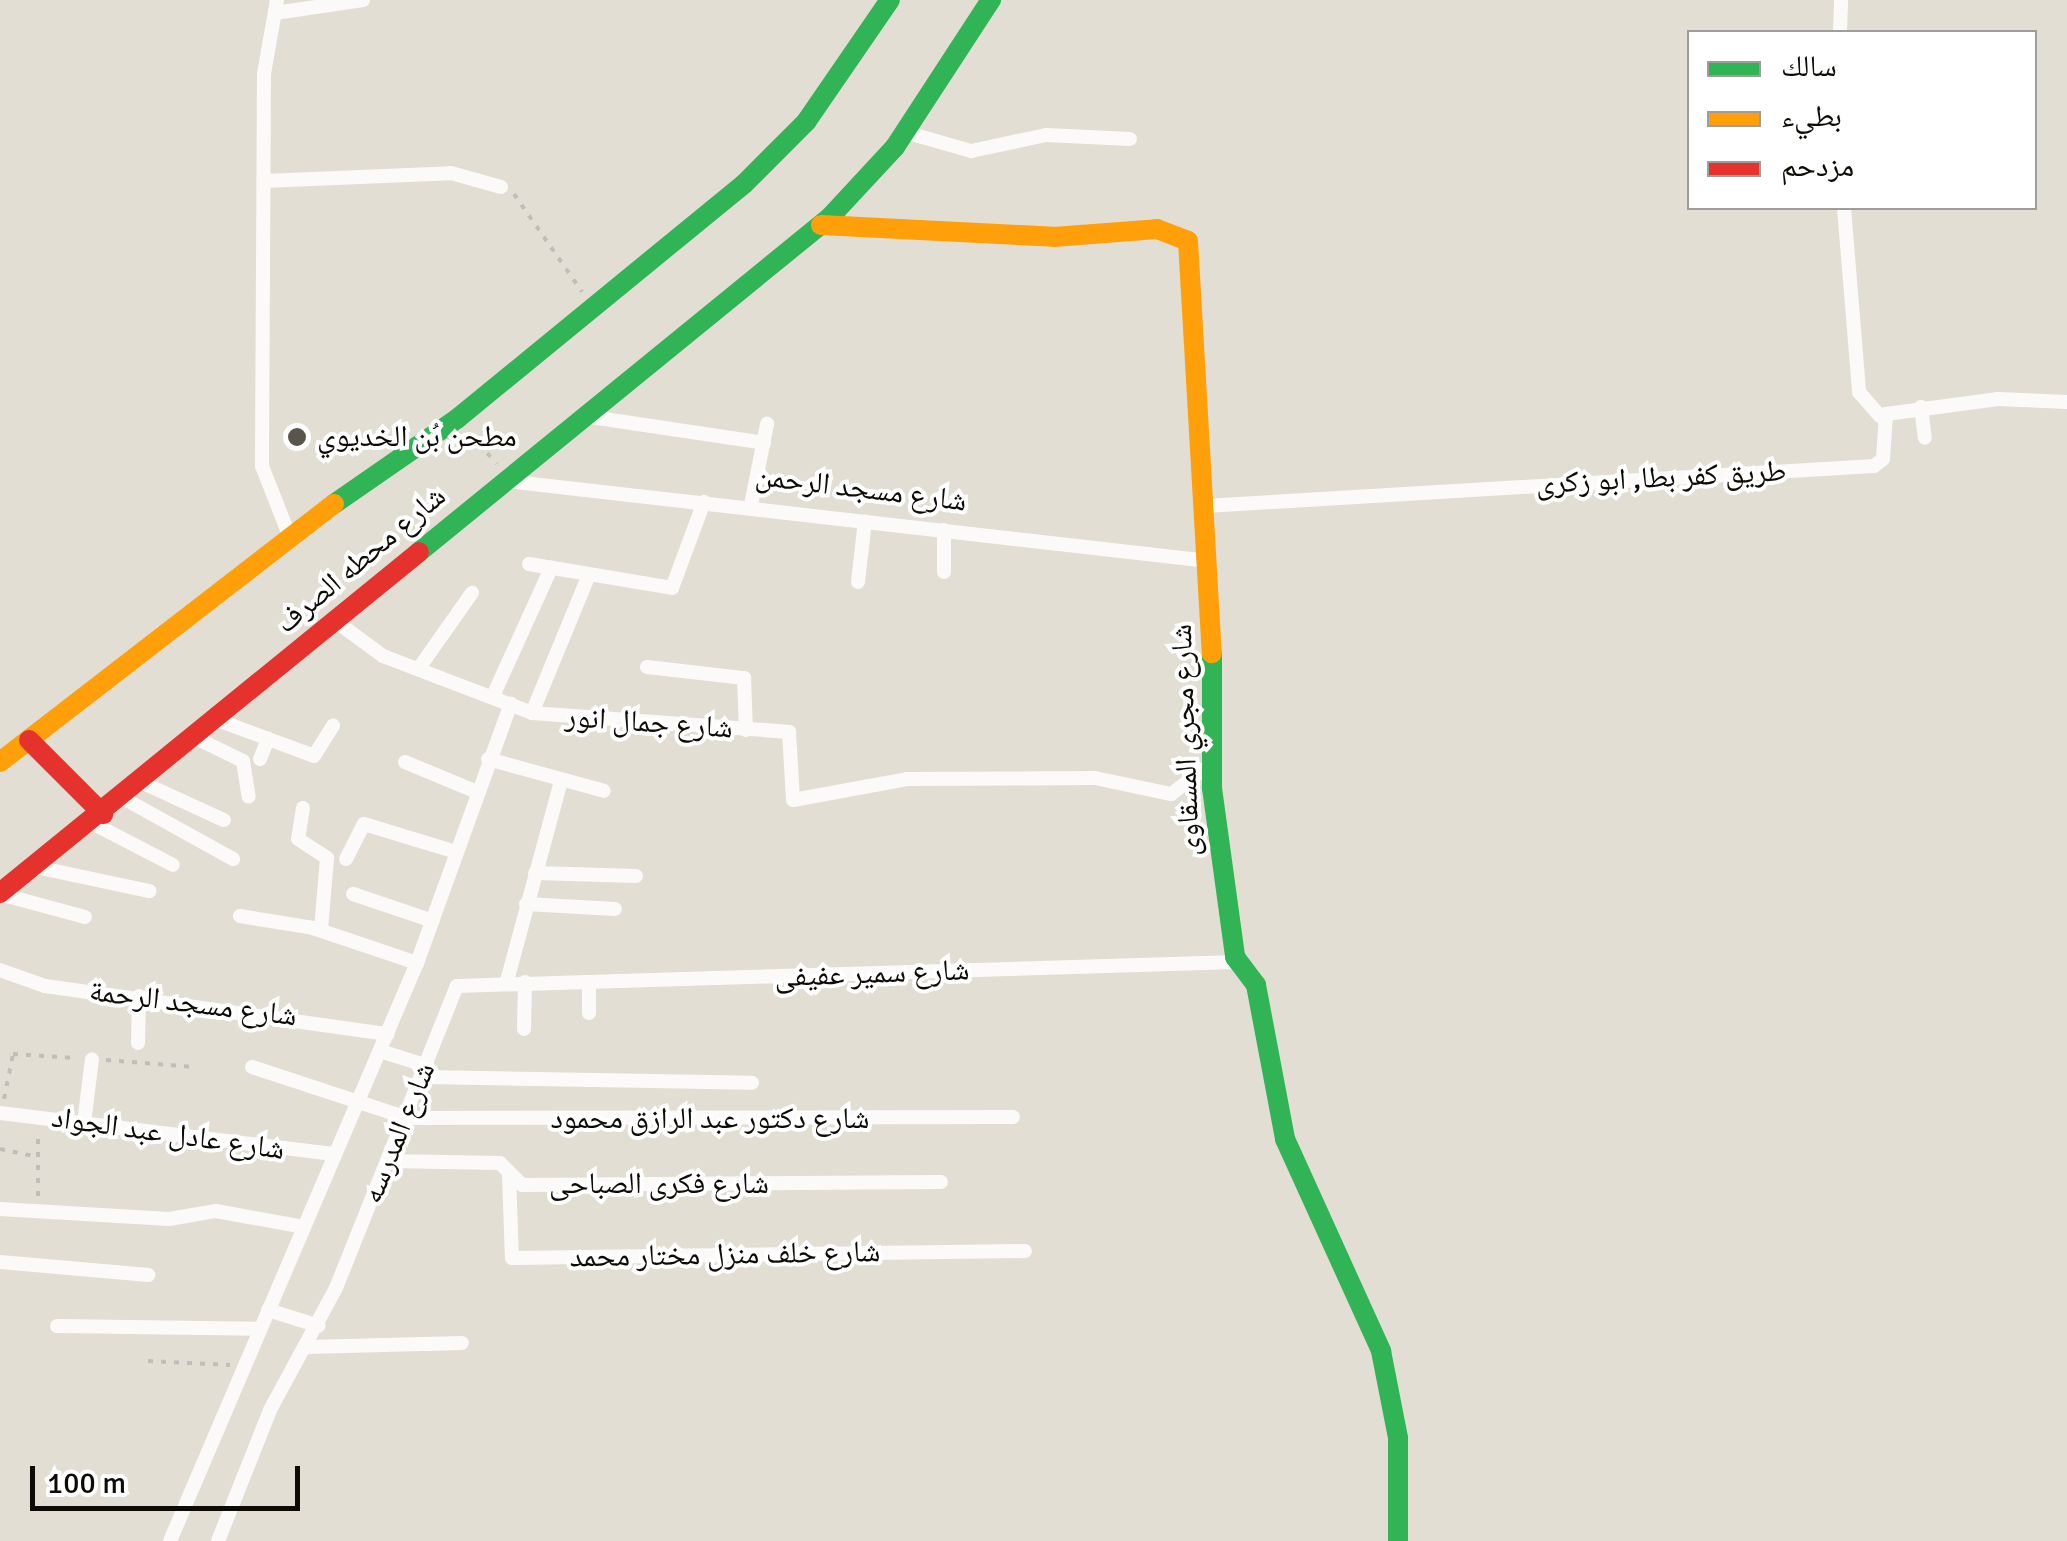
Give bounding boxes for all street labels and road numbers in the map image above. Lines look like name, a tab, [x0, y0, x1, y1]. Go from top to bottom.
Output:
street label: طريق كفر بطا, ابو زكرى	[1535, 453, 1787, 503]
street label: شارع مسجد الرحمن	[753, 458, 969, 520]
street label: شارع محطه الصرف	[269, 478, 453, 642]
street label: شارع مجري المسقاوى	[1164, 623, 1208, 857]
street label: شارع جمال انور	[564, 699, 734, 747]
street label: شارع سمير عفيفى	[774, 953, 970, 995]
street label: شارع مسجد الرحمة	[87, 973, 299, 1035]
street label: شارع المدرسه	[354, 1057, 444, 1209]
street label: شارع عادل عبد الجواد	[49, 1100, 287, 1168]
street label: شارع دكتور عبد الرازق محمود	[550, 1101, 870, 1137]
street label: شارع فكرى الصباحى	[549, 1166, 769, 1202]
street label: شارع خلف منزل مختار محمد	[569, 1234, 881, 1276]

